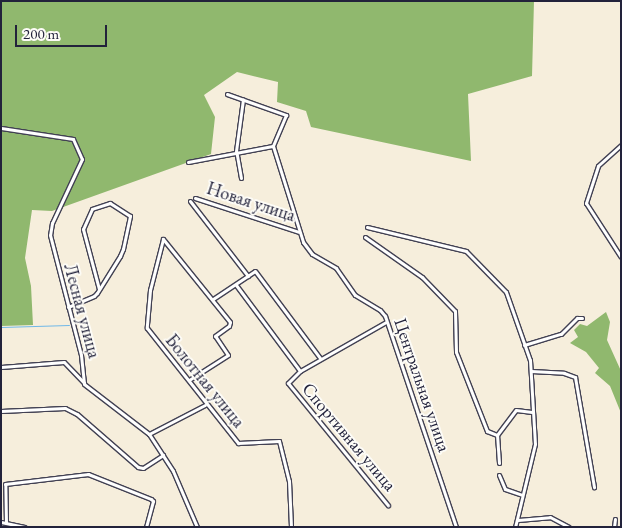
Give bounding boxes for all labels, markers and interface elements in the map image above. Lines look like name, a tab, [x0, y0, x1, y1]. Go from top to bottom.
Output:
scale bar	[18, 15, 110, 47]
text: 200 m	[23, 24, 59, 43]
street label: Новая улица	[204, 178, 298, 226]
street label: Лесная улица	[59, 261, 105, 361]
street label: Центральная улица	[389, 315, 455, 455]
street label: Болотная улица	[161, 330, 249, 432]
street label: Спортивная улица	[297, 378, 401, 496]

